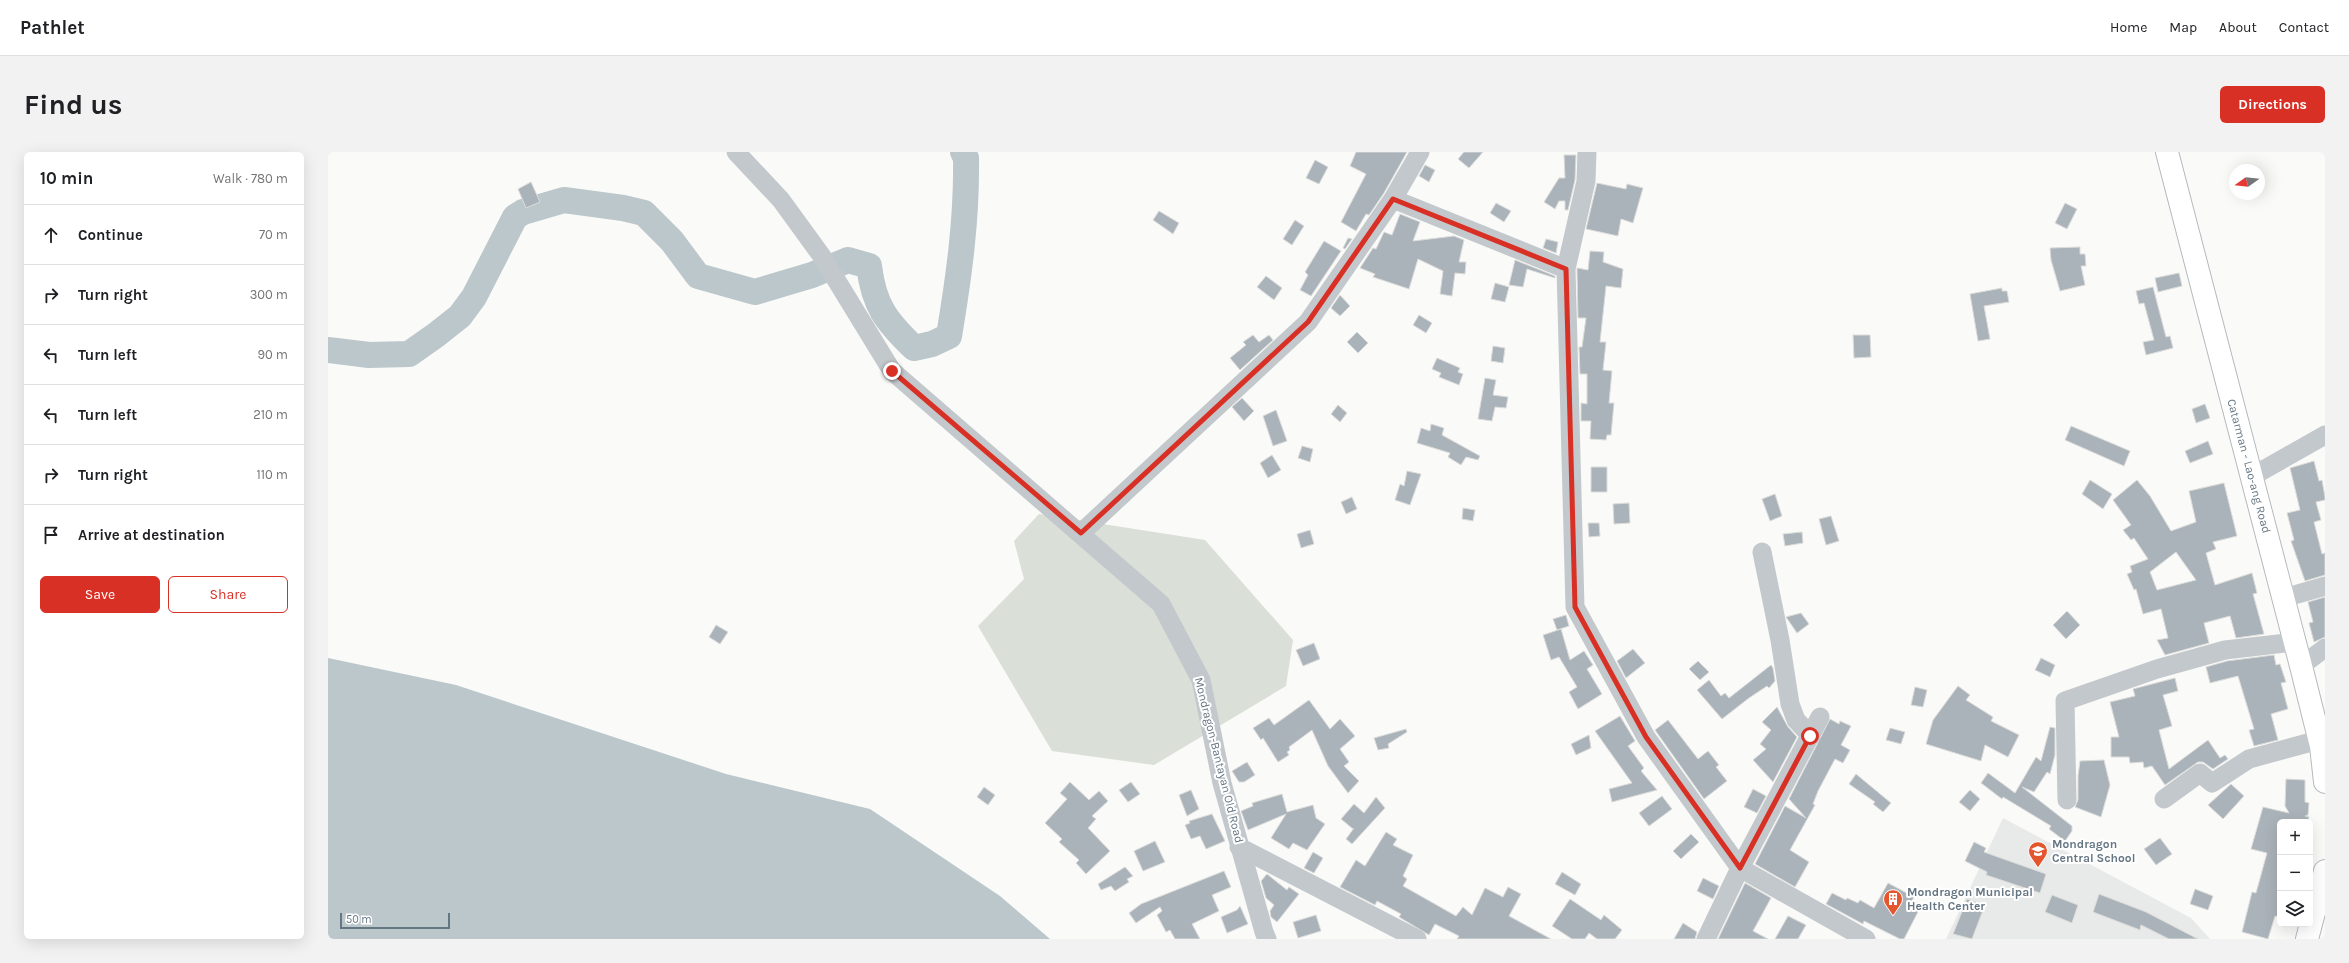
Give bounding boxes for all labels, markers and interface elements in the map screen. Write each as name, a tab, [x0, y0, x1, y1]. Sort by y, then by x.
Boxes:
text: Pathlet	[20, 17, 85, 39]
text: Home	[2110, 19, 2147, 36]
text: Map	[2169, 19, 2197, 36]
text: About	[2219, 19, 2257, 36]
text: Contact	[2279, 19, 2329, 36]
button: Directions	[2220, 86, 2325, 123]
text: Find us	[24, 88, 123, 121]
north arrow	[2229, 164, 2265, 200]
text: 10 min	[40, 168, 93, 188]
text: Walk · 780 m	[213, 171, 288, 186]
icon: ahead	[40, 224, 62, 246]
text: Continue	[78, 226, 143, 244]
text: 70 m	[259, 227, 288, 242]
icon: right	[40, 284, 62, 306]
text: Turn right	[78, 286, 148, 304]
text: 300 m	[250, 287, 288, 302]
icon: left	[40, 344, 62, 366]
text: Turn left	[78, 346, 137, 364]
text: 90 m	[257, 347, 288, 362]
route end	[883, 362, 901, 380]
street label: Catarman - Lao-ang Road	[2224, 397, 2274, 535]
icon: left	[40, 404, 62, 426]
text: Turn left	[78, 406, 137, 424]
text: 210 m	[253, 407, 288, 422]
icon: right	[40, 464, 62, 486]
text: Turn right	[78, 466, 148, 484]
text: 110 m	[256, 467, 288, 482]
icon: arrive	[40, 524, 62, 546]
text: Arrive at destination	[78, 526, 225, 544]
button: Save	[40, 576, 160, 613]
button: Share	[168, 576, 288, 613]
street label: Mondragon-Bantayan Old Road	[1192, 676, 1246, 844]
route start	[1801, 727, 1819, 745]
map controls	[2277, 819, 2313, 927]
button: +	[2277, 819, 2313, 855]
place label: Mondragon Central School	[2052, 837, 2135, 865]
school or university icon: Mondragon Central School	[2027, 840, 2049, 868]
button: −	[2277, 855, 2313, 891]
place label: Mondragon Municipal Health Center	[1907, 885, 2033, 913]
building icon: Mondragon Municipal Health Center	[1882, 888, 1904, 916]
button: layers	[2277, 891, 2313, 927]
scale bar	[340, 911, 450, 930]
text: 50 m	[346, 913, 372, 926]

